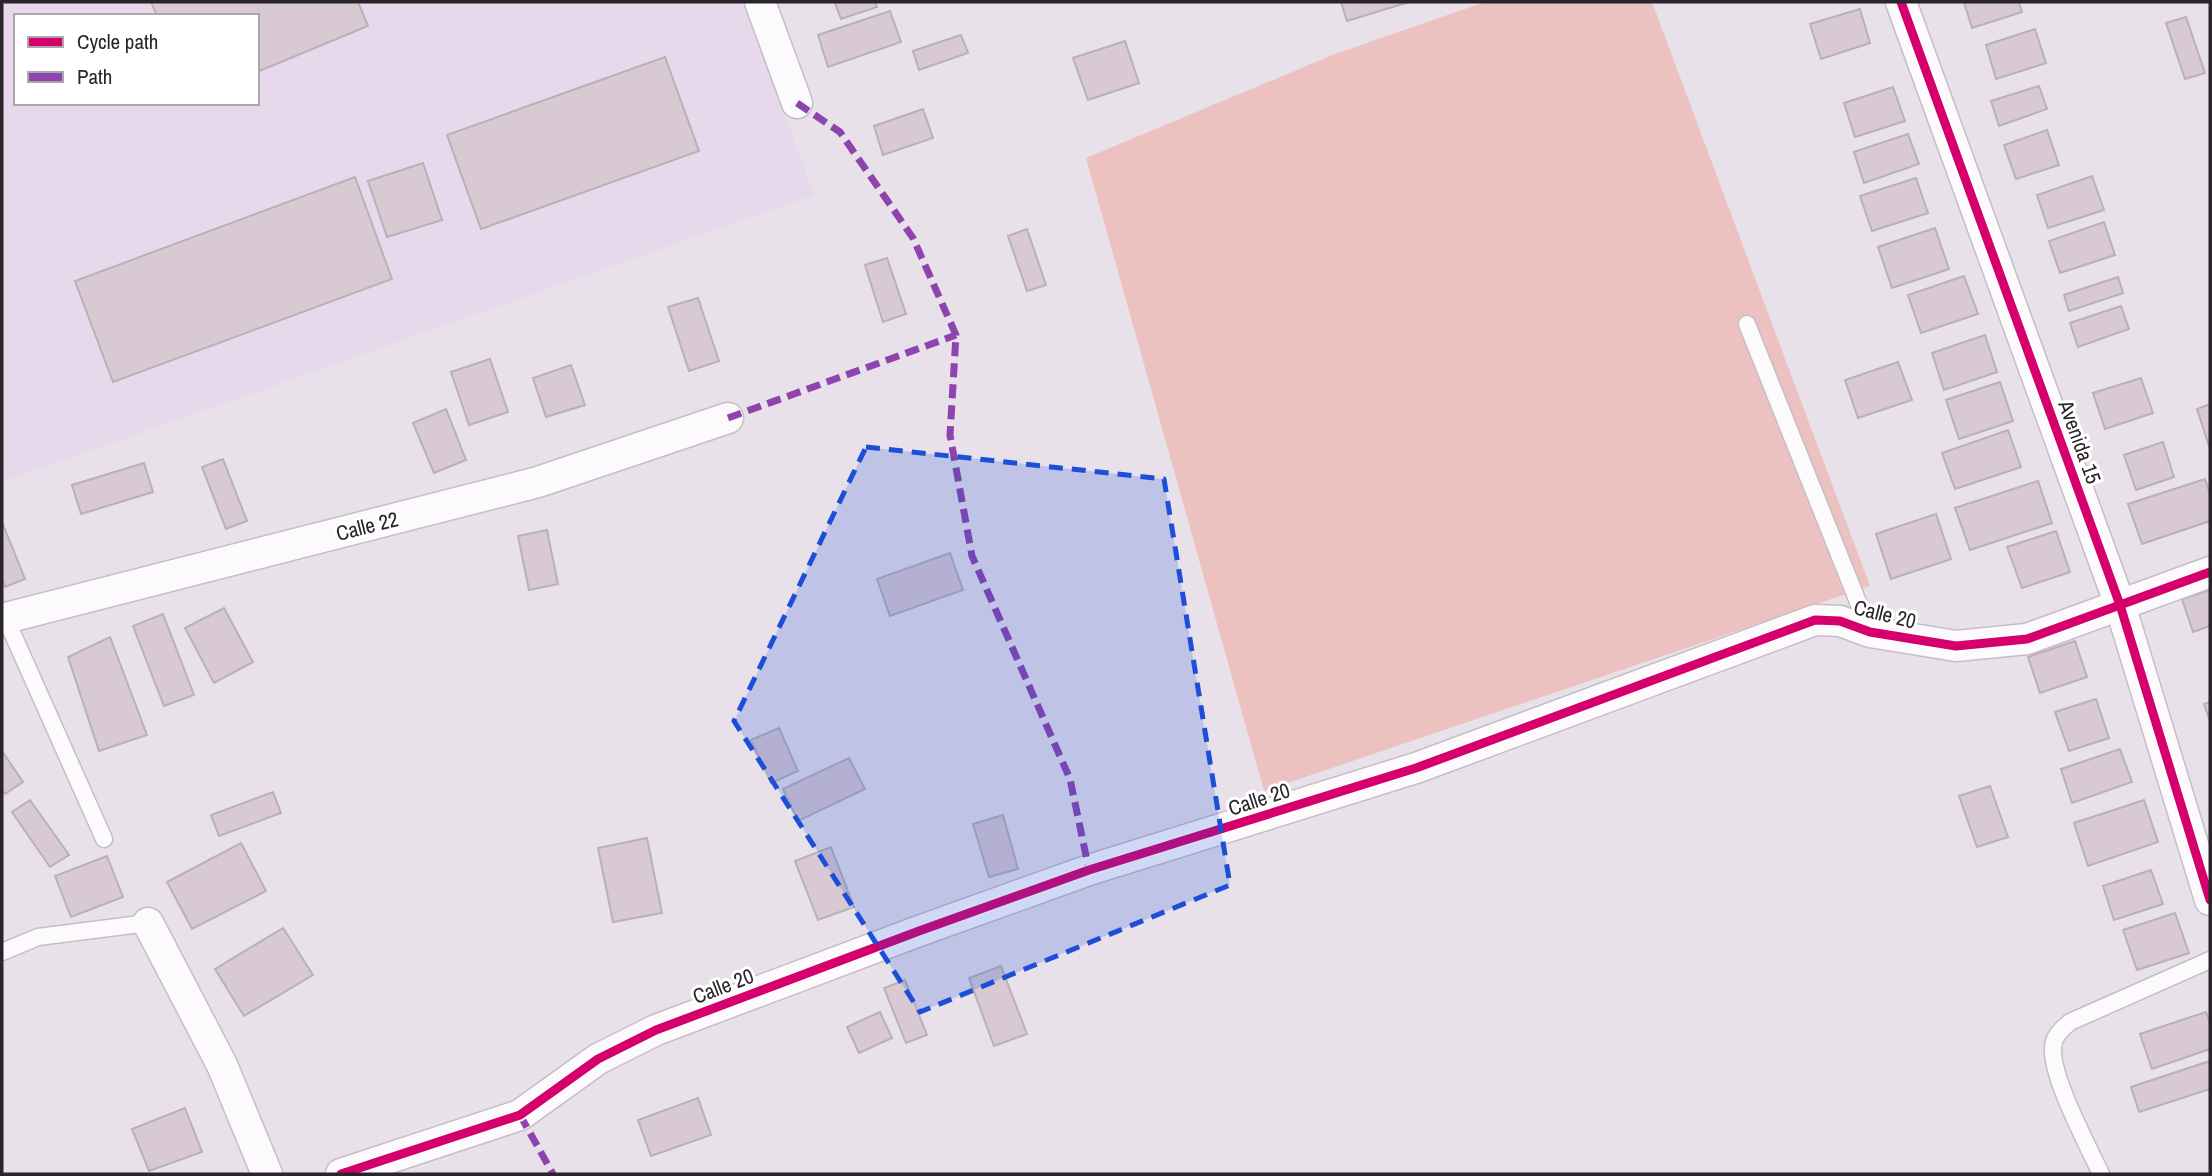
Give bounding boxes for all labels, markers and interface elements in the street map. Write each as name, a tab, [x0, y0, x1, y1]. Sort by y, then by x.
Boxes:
legend	[14, 14, 259, 105]
text: Cycle path	[77, 27, 158, 56]
text: Path	[77, 62, 112, 91]
street label: Avenida 15	[2051, 395, 2108, 488]
street label: Calle 22	[333, 504, 401, 548]
street label: Calle 20	[1851, 592, 1919, 636]
street label: Calle 20	[1224, 775, 1294, 823]
street label: Calle 20	[688, 961, 758, 1011]

